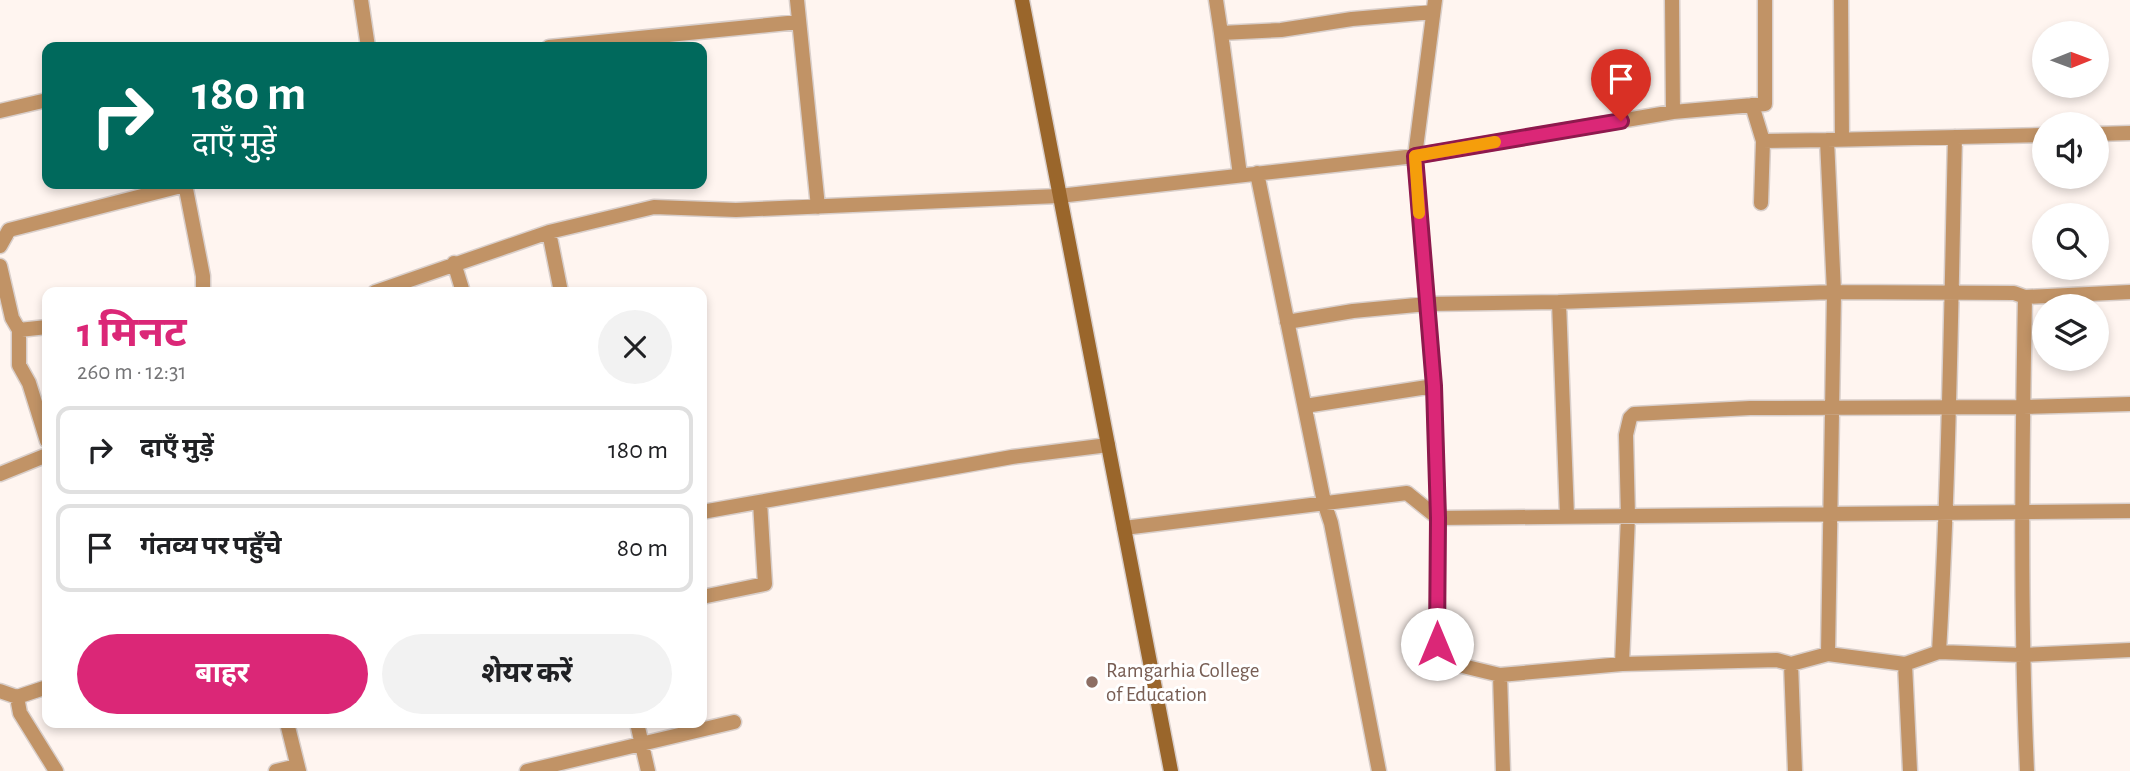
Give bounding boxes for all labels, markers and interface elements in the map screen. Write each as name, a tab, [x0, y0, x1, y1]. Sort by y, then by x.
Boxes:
north arrow	[2032, 21, 2109, 98]
map controls	[2032, 21, 2109, 371]
pin	[1591, 49, 1651, 121]
icon: arrive	[1602, 60, 1640, 98]
icon: right	[77, 70, 168, 161]
text: 180 m	[192, 70, 306, 119]
button: sound	[2032, 112, 2109, 189]
text: दाएँ मुड़ें	[192, 128, 277, 160]
button: search	[2032, 203, 2109, 280]
button: layers	[2032, 294, 2109, 371]
button: close	[598, 310, 672, 384]
text: 1 मिनट	[77, 312, 187, 354]
text: 260 m · 12:31	[77, 361, 187, 384]
icon: right	[81, 431, 119, 469]
text: दाएँ मुड़ें	[140, 435, 214, 461]
text: 180 m	[608, 437, 668, 463]
icon: arrive	[81, 529, 119, 567]
text: गंतव्य पर पहुँचे	[140, 533, 282, 559]
text: 80 m	[617, 535, 668, 561]
position arrow	[1400, 607, 1474, 681]
button: बाहर	[77, 634, 368, 714]
button: शेयर करें	[382, 634, 672, 714]
place label: Ramgarhia College of Education	[1106, 660, 1260, 705]
marker: Ramgarhia College of Education	[1084, 674, 1100, 690]

